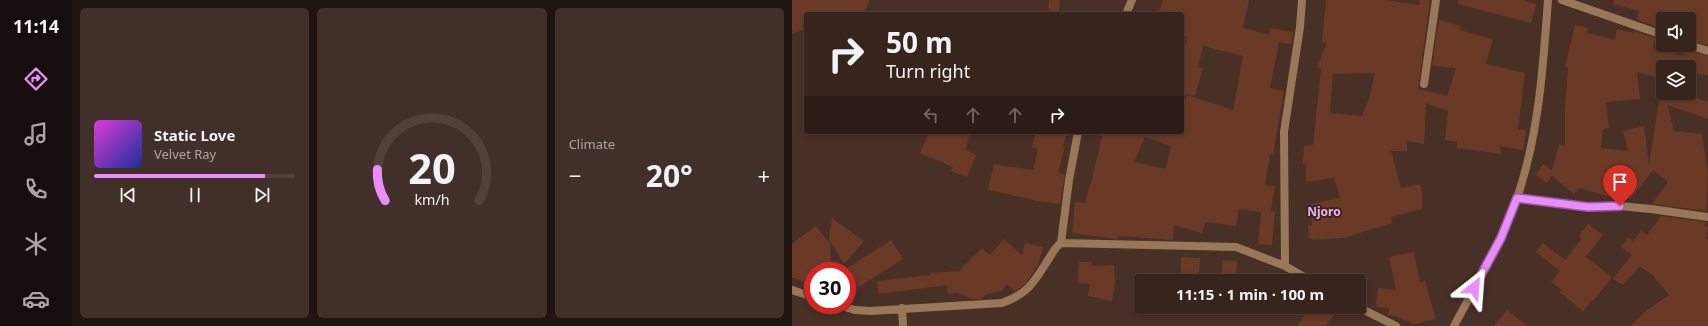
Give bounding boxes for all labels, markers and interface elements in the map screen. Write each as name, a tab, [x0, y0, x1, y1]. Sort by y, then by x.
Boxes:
map controls	[1656, 12, 1696, 100]
button: sound	[1656, 12, 1696, 52]
text: 11:14	[13, 14, 59, 38]
text: 50 m	[886, 23, 953, 61]
icon: right	[820, 28, 872, 80]
text: Turn right	[886, 59, 970, 83]
button: layers	[1656, 60, 1696, 100]
icon: directions	[22, 65, 50, 93]
icon: left	[920, 104, 942, 126]
icon: ahead	[962, 104, 984, 126]
icon: ahead	[1004, 104, 1026, 126]
icon: right	[1046, 104, 1068, 126]
icon: music	[22, 120, 50, 148]
text: Static Love	[154, 125, 235, 145]
text: Climate	[569, 135, 615, 153]
text: 20	[408, 140, 456, 196]
text: Velvet Ray	[154, 145, 216, 163]
text: 20°	[646, 155, 693, 196]
text: −	[569, 160, 581, 190]
text: +	[757, 160, 770, 190]
pin	[1603, 165, 1637, 206]
icon: arrive	[1609, 171, 1631, 193]
icon: phone	[22, 175, 50, 203]
icon: previous	[117, 184, 139, 206]
icon: pause	[184, 184, 206, 206]
icon: next	[251, 184, 273, 206]
text: km/h	[414, 190, 450, 209]
district label: Njoro	[1307, 203, 1341, 220]
icon: climate	[22, 230, 50, 258]
speed limit sign: 30	[804, 262, 856, 314]
position arrow	[1453, 267, 1495, 309]
text: 11:15 · 1 min · 100 m	[1176, 284, 1324, 304]
icon: car	[22, 285, 50, 313]

